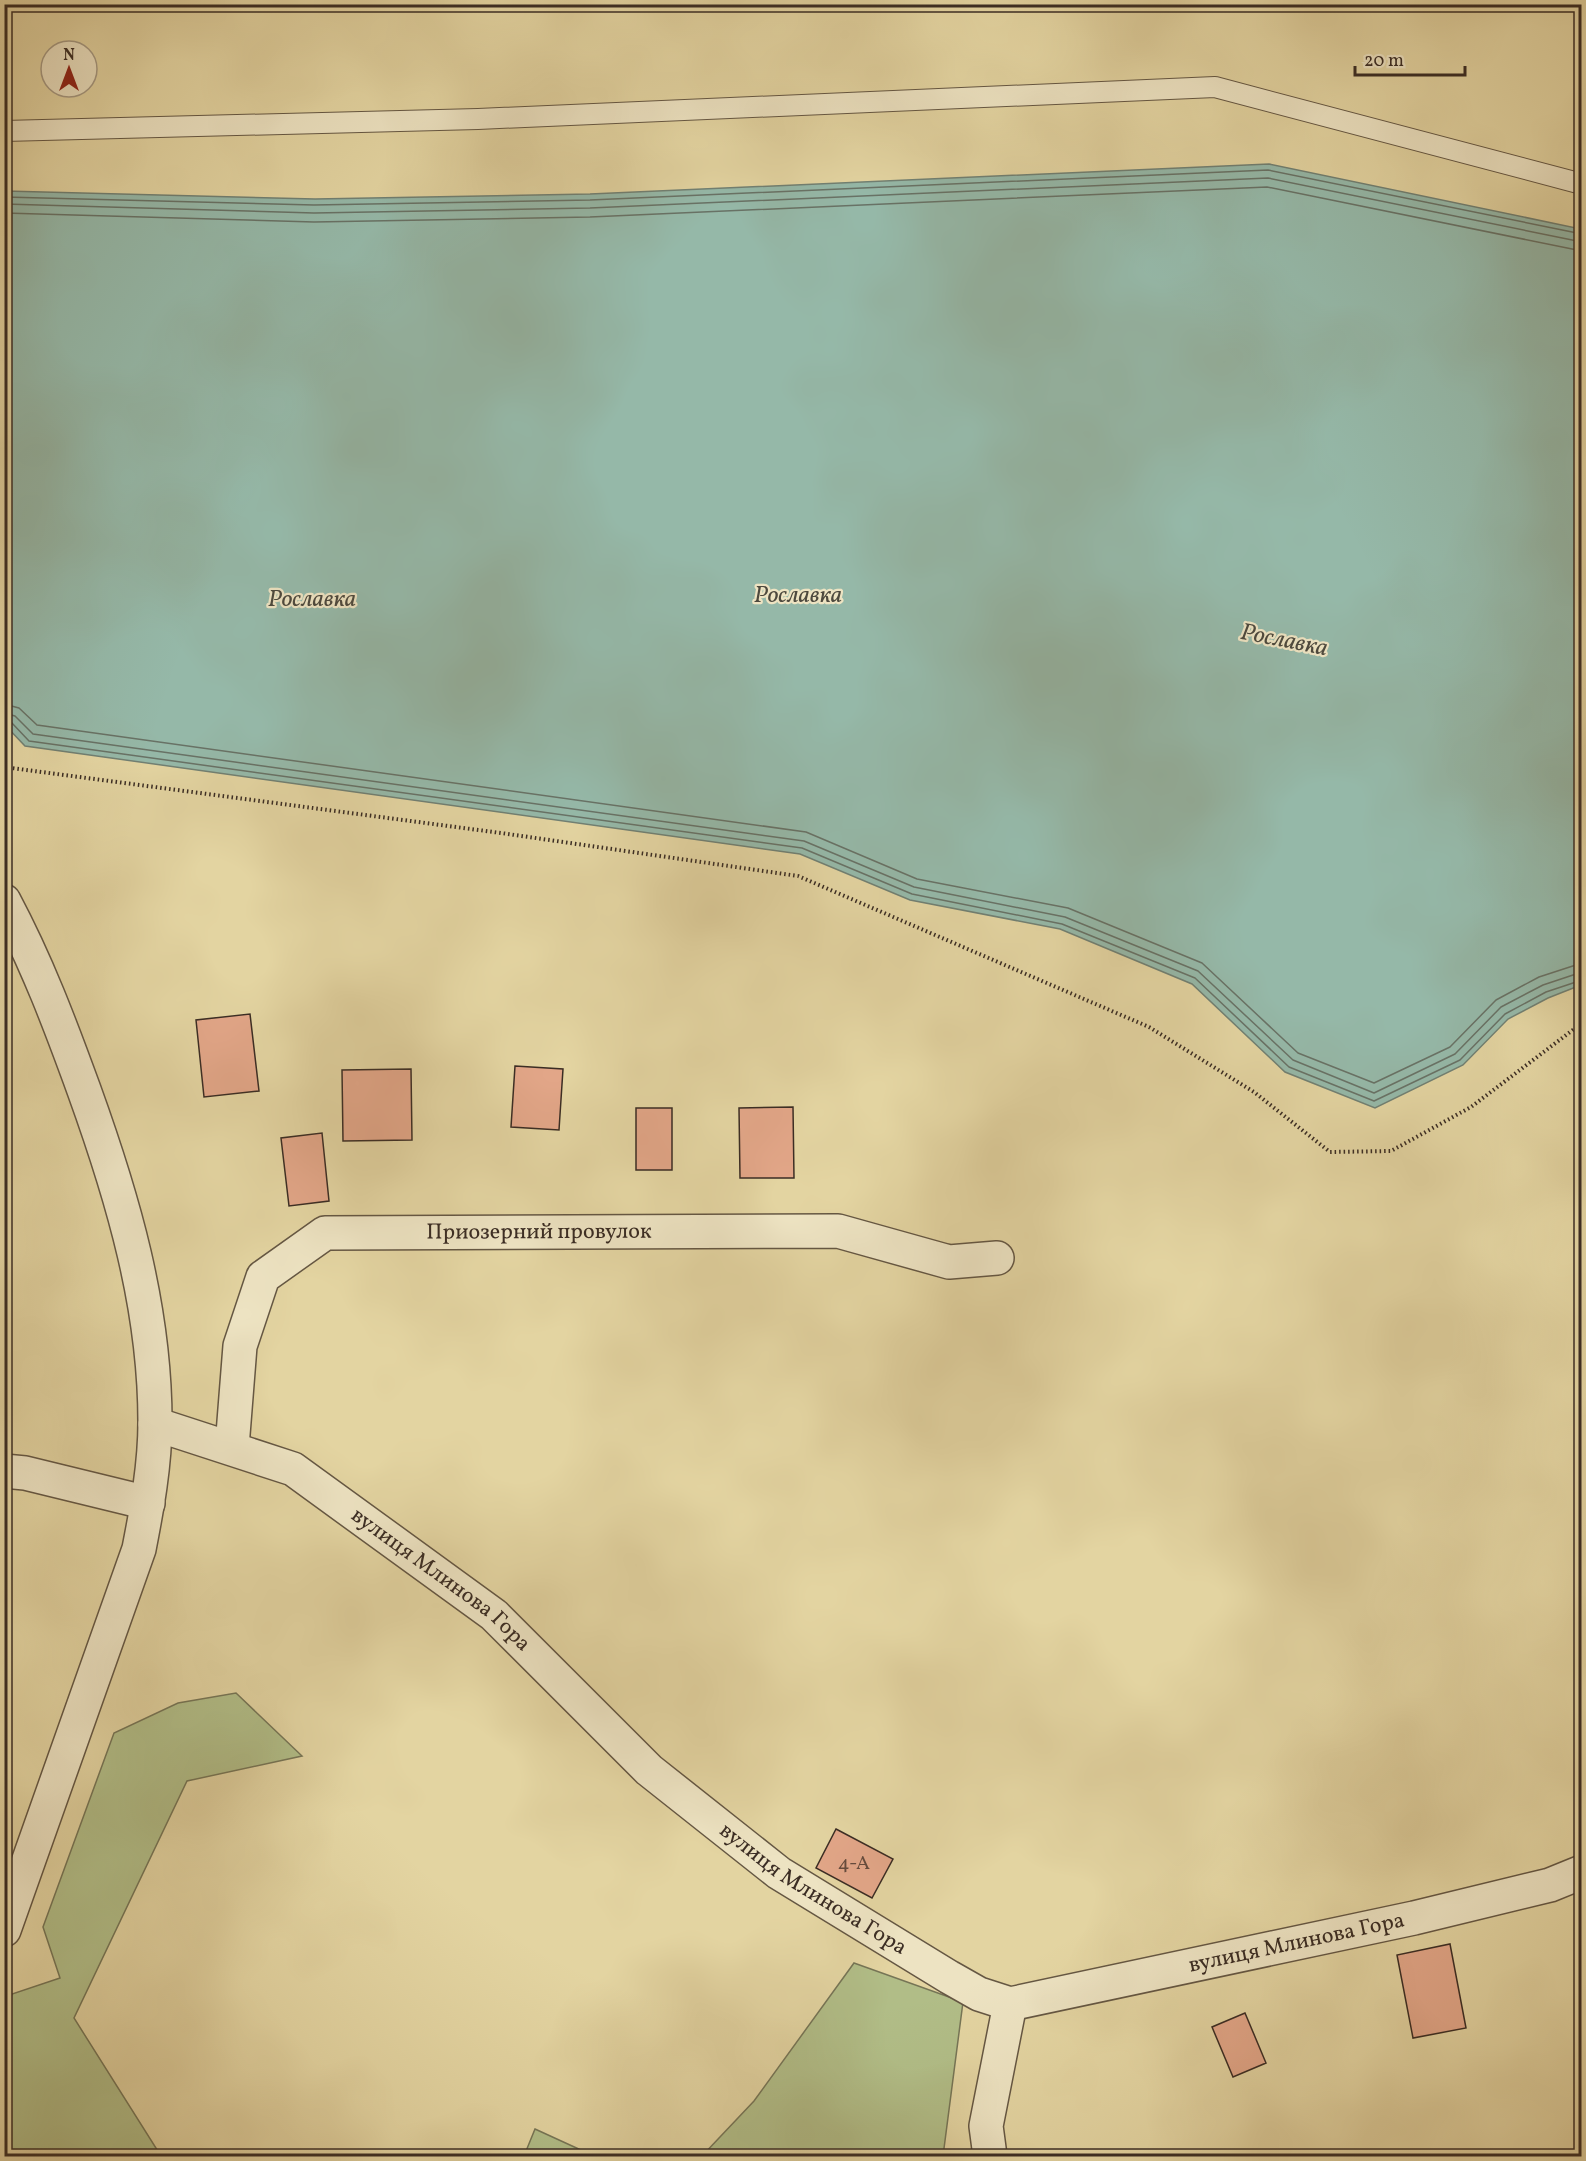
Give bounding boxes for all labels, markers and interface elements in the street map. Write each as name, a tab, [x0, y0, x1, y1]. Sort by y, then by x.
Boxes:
north arrow	[39, 39, 99, 99]
scale bar	[1355, 39, 1464, 77]
text: N	[63, 45, 75, 67]
text: 20 m	[1364, 49, 1404, 74]
water label: Рославка	[754, 579, 842, 613]
water label: Рославка	[268, 583, 356, 617]
water label: Рославка	[1237, 616, 1331, 666]
street label: Приозерний провулок	[426, 1216, 652, 1248]
street label: вулиця Млинова Гора	[344, 1500, 538, 1659]
street label: вулиця Млинова Гора	[712, 1816, 913, 1963]
house number: 4-А	[838, 1850, 870, 1878]
street label: вулиця Млинова Гора	[1186, 1905, 1408, 1981]

